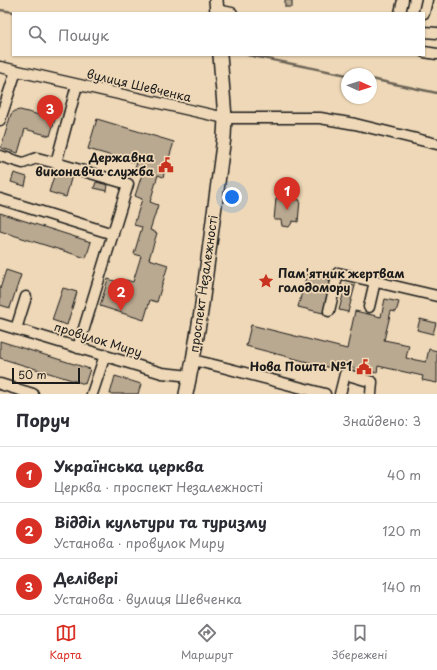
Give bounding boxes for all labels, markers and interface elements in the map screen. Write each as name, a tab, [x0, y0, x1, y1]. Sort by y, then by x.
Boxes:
search box	[12, 12, 425, 56]
icon: search	[26, 23, 48, 45]
text: Пошук	[58, 23, 109, 46]
street label: вулиця Шевченка	[85, 64, 194, 106]
north arrow	[341, 68, 377, 104]
pin: 3	[37, 95, 63, 128]
place label: Державна виконавча служба	[35, 148, 155, 180]
public building icon: Державна виконавча служба	[157, 156, 175, 174]
pin: 1	[274, 177, 300, 210]
your location	[222, 187, 242, 207]
street label: проспект Незалежності	[184, 214, 222, 354]
place label: Пам'ятник жертвам голодомору	[278, 264, 405, 296]
place icon: Пам'ятник жертвам голодомору	[257, 272, 275, 290]
pin: 2	[108, 278, 134, 311]
street label: провулок Миру	[52, 317, 145, 361]
place label: Нова Пошта №1	[250, 357, 352, 375]
public building icon: Нова Пошта №1	[355, 358, 373, 376]
scale bar	[12, 366, 80, 385]
text: 50 m	[18, 366, 47, 383]
text: Поруч	[16, 407, 70, 433]
text: Знайдено: 3	[343, 411, 421, 430]
text: Українська церква	[54, 454, 204, 477]
text: 1	[26, 465, 32, 484]
text: 40 m	[387, 465, 421, 484]
text: Церква · проспект Незалежності	[54, 477, 263, 496]
text: Відділ культури та туризму	[54, 510, 267, 533]
text: 2	[24, 521, 34, 540]
text: 120 m	[382, 521, 421, 540]
text: Установа · провулок Миру	[54, 533, 224, 552]
text: Делівері	[54, 566, 118, 589]
text: 3	[25, 577, 33, 596]
text: 140 m	[382, 577, 421, 596]
text: Установа · вулиця Шевченка	[54, 589, 242, 608]
tab: Карта	[50, 622, 82, 663]
tab: Маршрут	[181, 622, 233, 663]
tab: Збережені	[332, 622, 387, 663]

